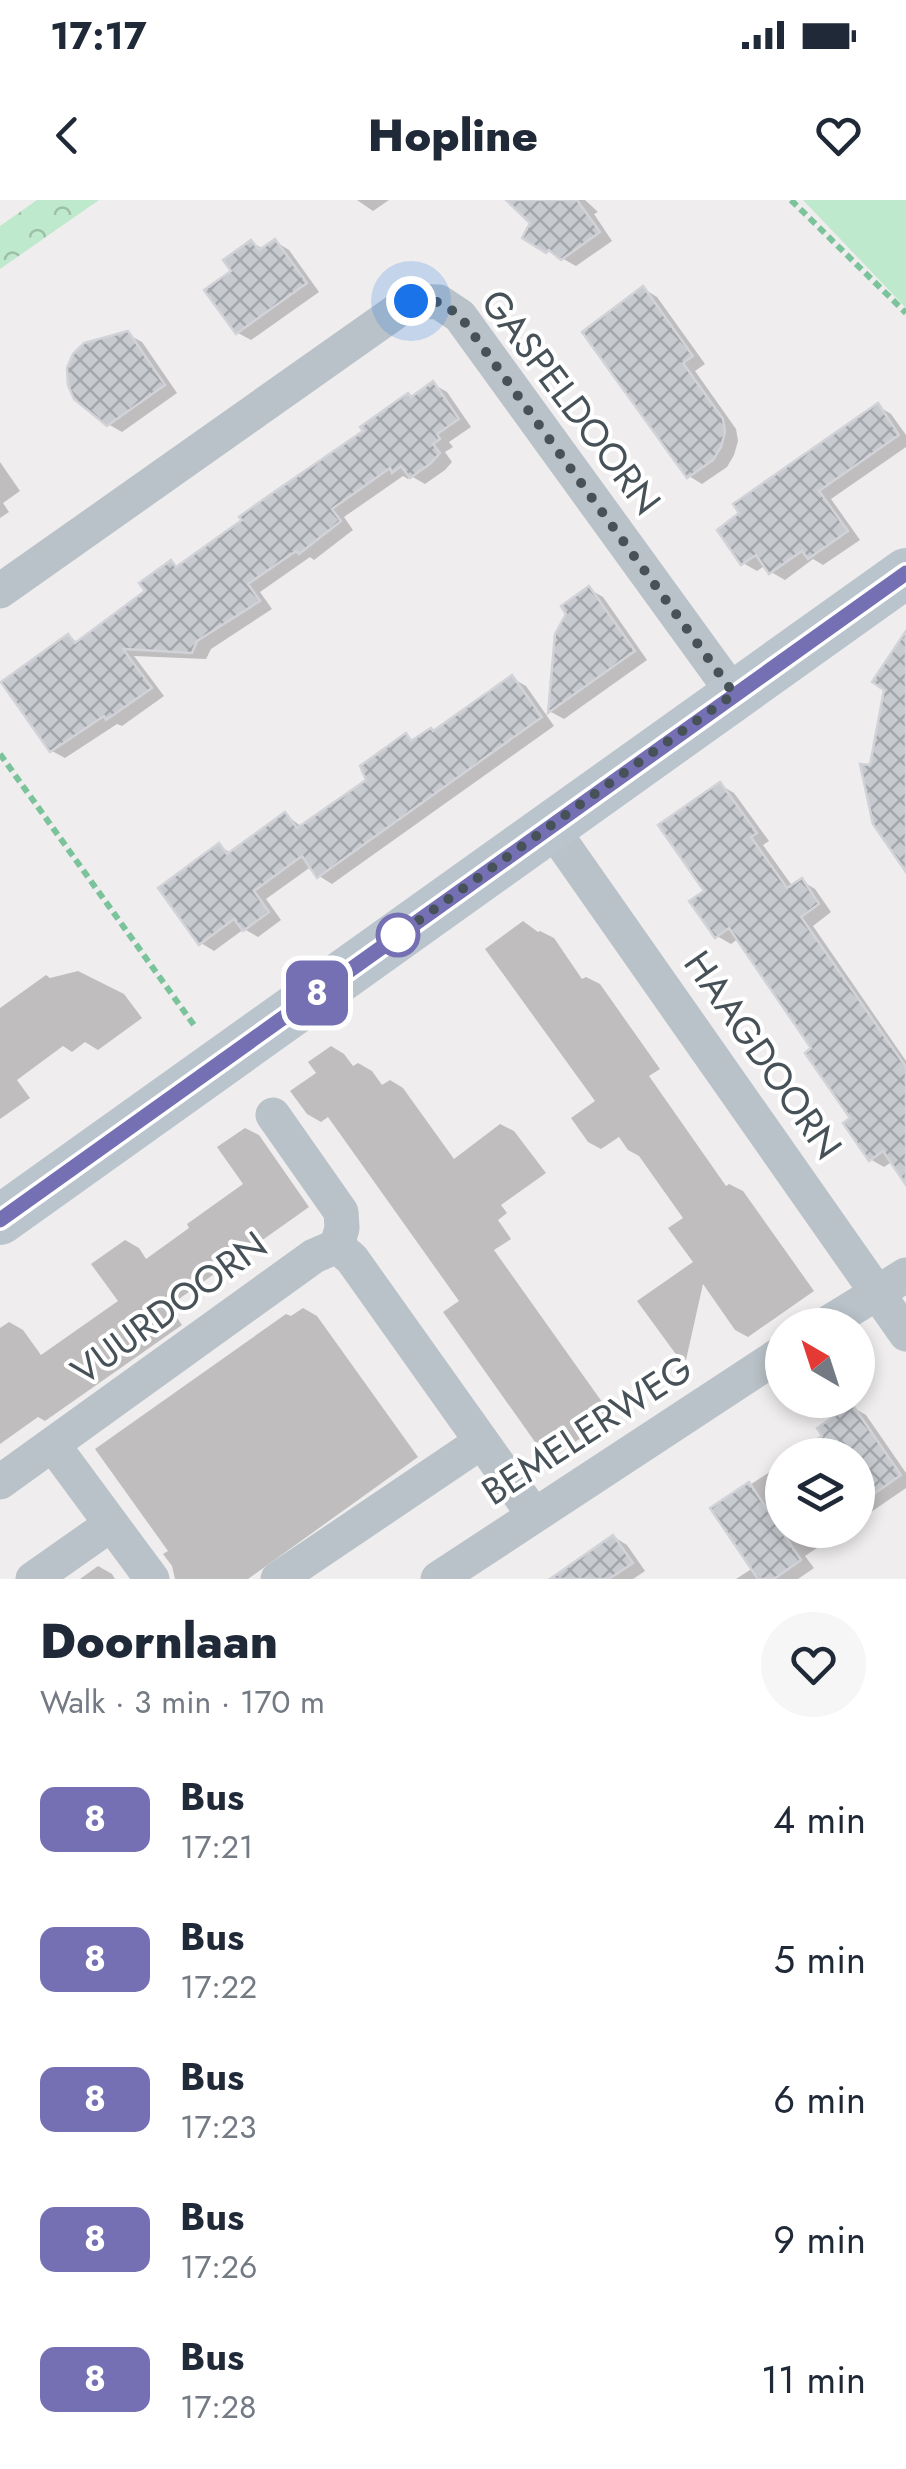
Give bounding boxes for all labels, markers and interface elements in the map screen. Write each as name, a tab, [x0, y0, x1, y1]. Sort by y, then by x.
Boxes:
text: 17:17	[50, 8, 147, 63]
text: Hopline	[368, 103, 538, 168]
icon: back	[40, 108, 95, 163]
icon: heart	[811, 108, 866, 163]
your location	[386, 276, 436, 326]
street label: GASPELDOORN	[468, 277, 675, 526]
unlabelled marker	[377, 914, 419, 956]
street label: HAAGDOORN	[671, 939, 856, 1170]
line badge: 8	[284, 960, 350, 1026]
text: 8	[306, 968, 328, 1018]
street label: VUURDOORN	[59, 1218, 278, 1398]
north arrow	[765, 1308, 875, 1418]
map controls	[765, 1308, 875, 1548]
street label: BEMELERWEG	[471, 1341, 703, 1518]
button: layers	[765, 1438, 875, 1548]
text: Doornlaan	[40, 1607, 278, 1676]
button: heart	[761, 1612, 866, 1717]
text: Walk · 3 min · 170 m	[40, 1679, 325, 1725]
text: Bus	[180, 1769, 244, 1824]
text: 4 min	[773, 1792, 866, 1847]
text: 8	[84, 1794, 106, 1844]
text: 17:21	[180, 1824, 253, 1870]
text: Bus	[180, 1909, 244, 1964]
text: 5 min	[774, 1932, 866, 1987]
text: 8	[84, 1934, 106, 1984]
text: 17:22	[180, 1964, 257, 2010]
text: Bus	[180, 2049, 244, 2104]
text: 6 min	[773, 2072, 866, 2127]
text: 8	[84, 2074, 106, 2124]
text: 17:23	[180, 2104, 256, 2150]
text: Bus	[180, 2189, 244, 2244]
text: 9 min	[773, 2212, 866, 2267]
text: 8	[84, 2214, 106, 2264]
text: 17:26	[180, 2244, 257, 2290]
text: Bus	[180, 2329, 244, 2384]
text: 11 min	[761, 2352, 866, 2407]
text: 8	[84, 2354, 106, 2404]
text: 17:28	[180, 2384, 256, 2430]

